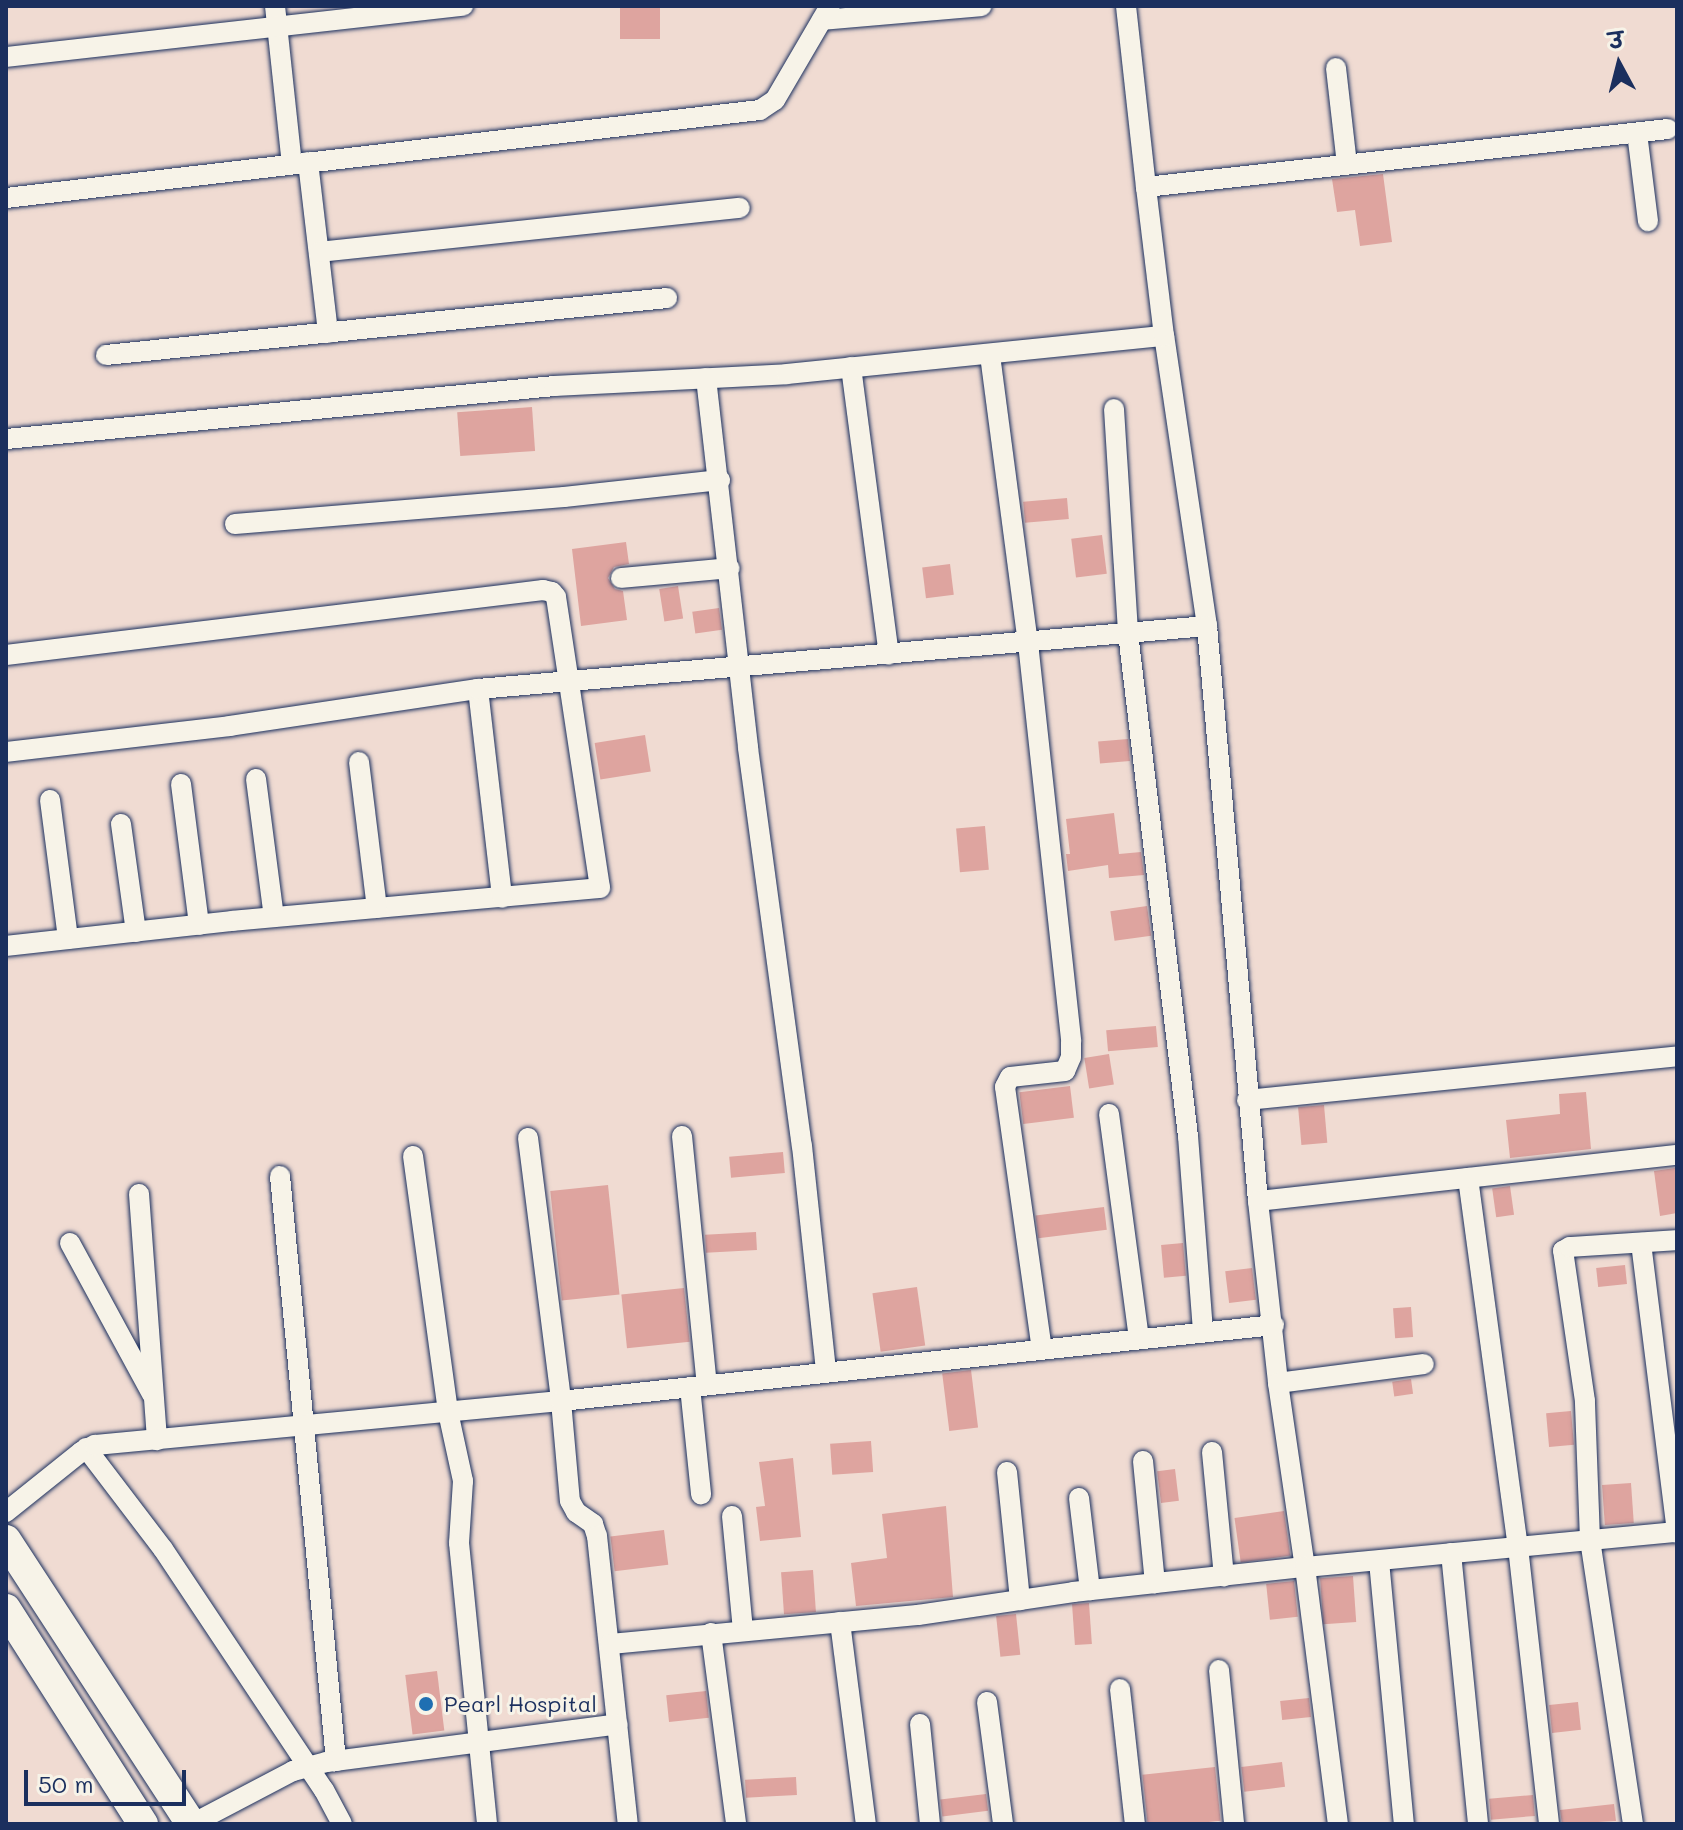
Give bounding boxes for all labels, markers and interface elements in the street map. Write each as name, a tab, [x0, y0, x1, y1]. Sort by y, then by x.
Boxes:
north arrow	[1579, 24, 1659, 104]
text: उ	[1607, 24, 1625, 55]
place label: Pearl Hospital	[444, 1691, 597, 1717]
marker: Pearl Hospital	[415, 1693, 437, 1715]
scale bar	[28, 1754, 190, 1804]
text: 50 m	[38, 1768, 94, 1799]

